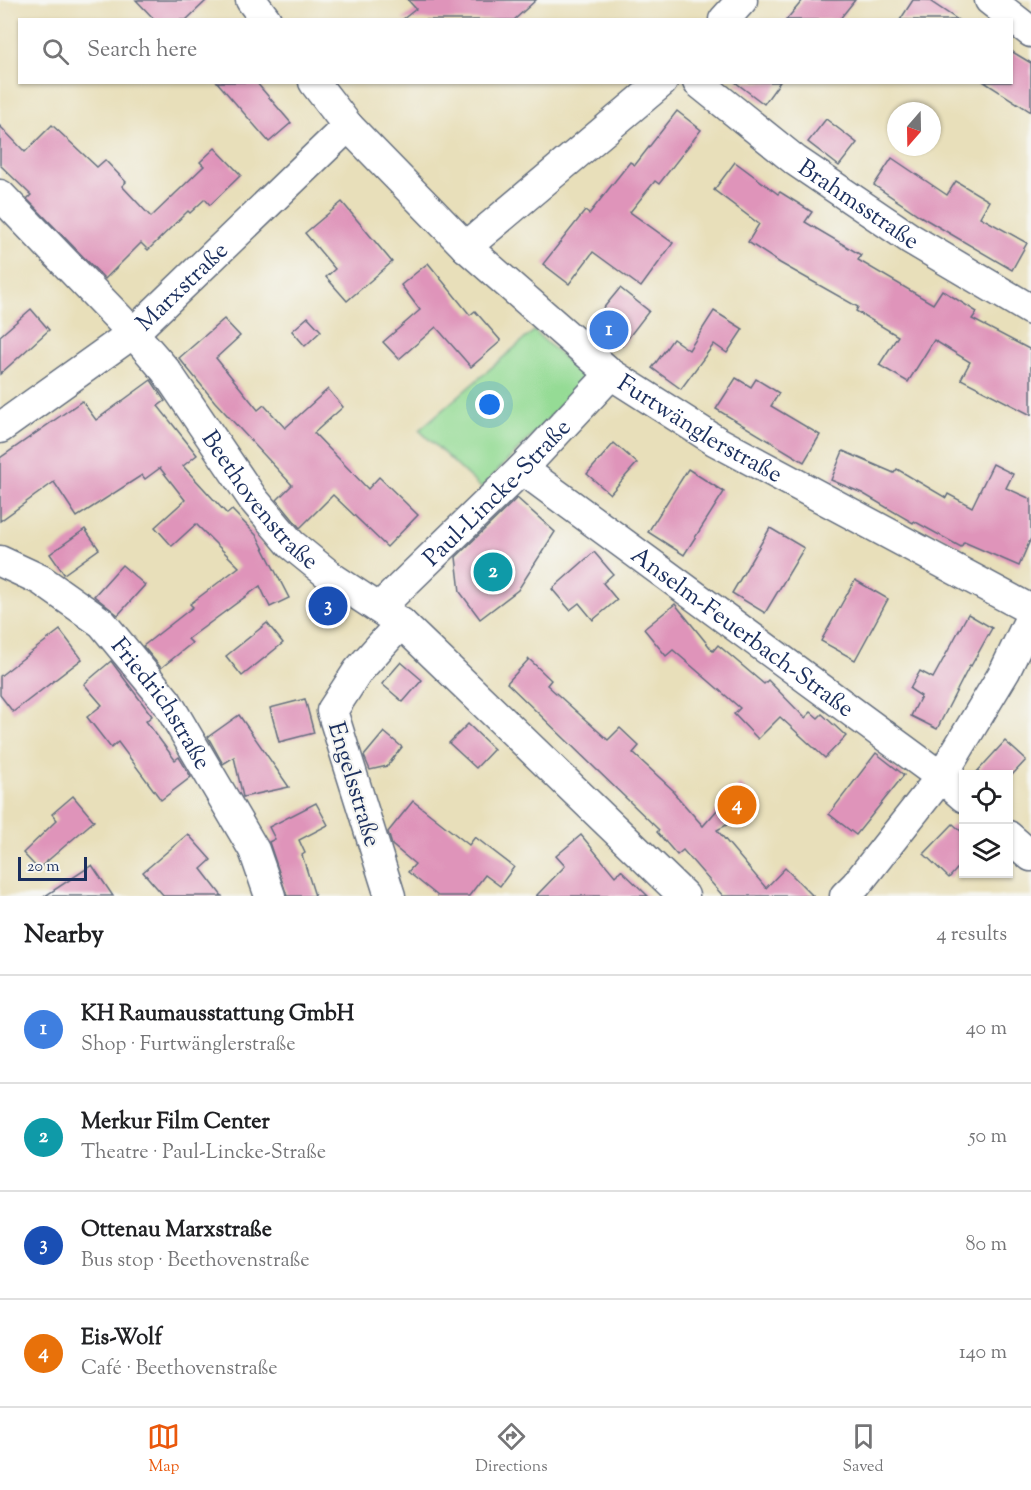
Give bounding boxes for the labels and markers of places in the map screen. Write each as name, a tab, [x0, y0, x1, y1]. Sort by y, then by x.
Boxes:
pin: 1	[590, 308, 628, 352]
pin: 2	[474, 550, 512, 594]
pin: 3	[308, 584, 348, 628]
pin: 4	[718, 782, 756, 828]

